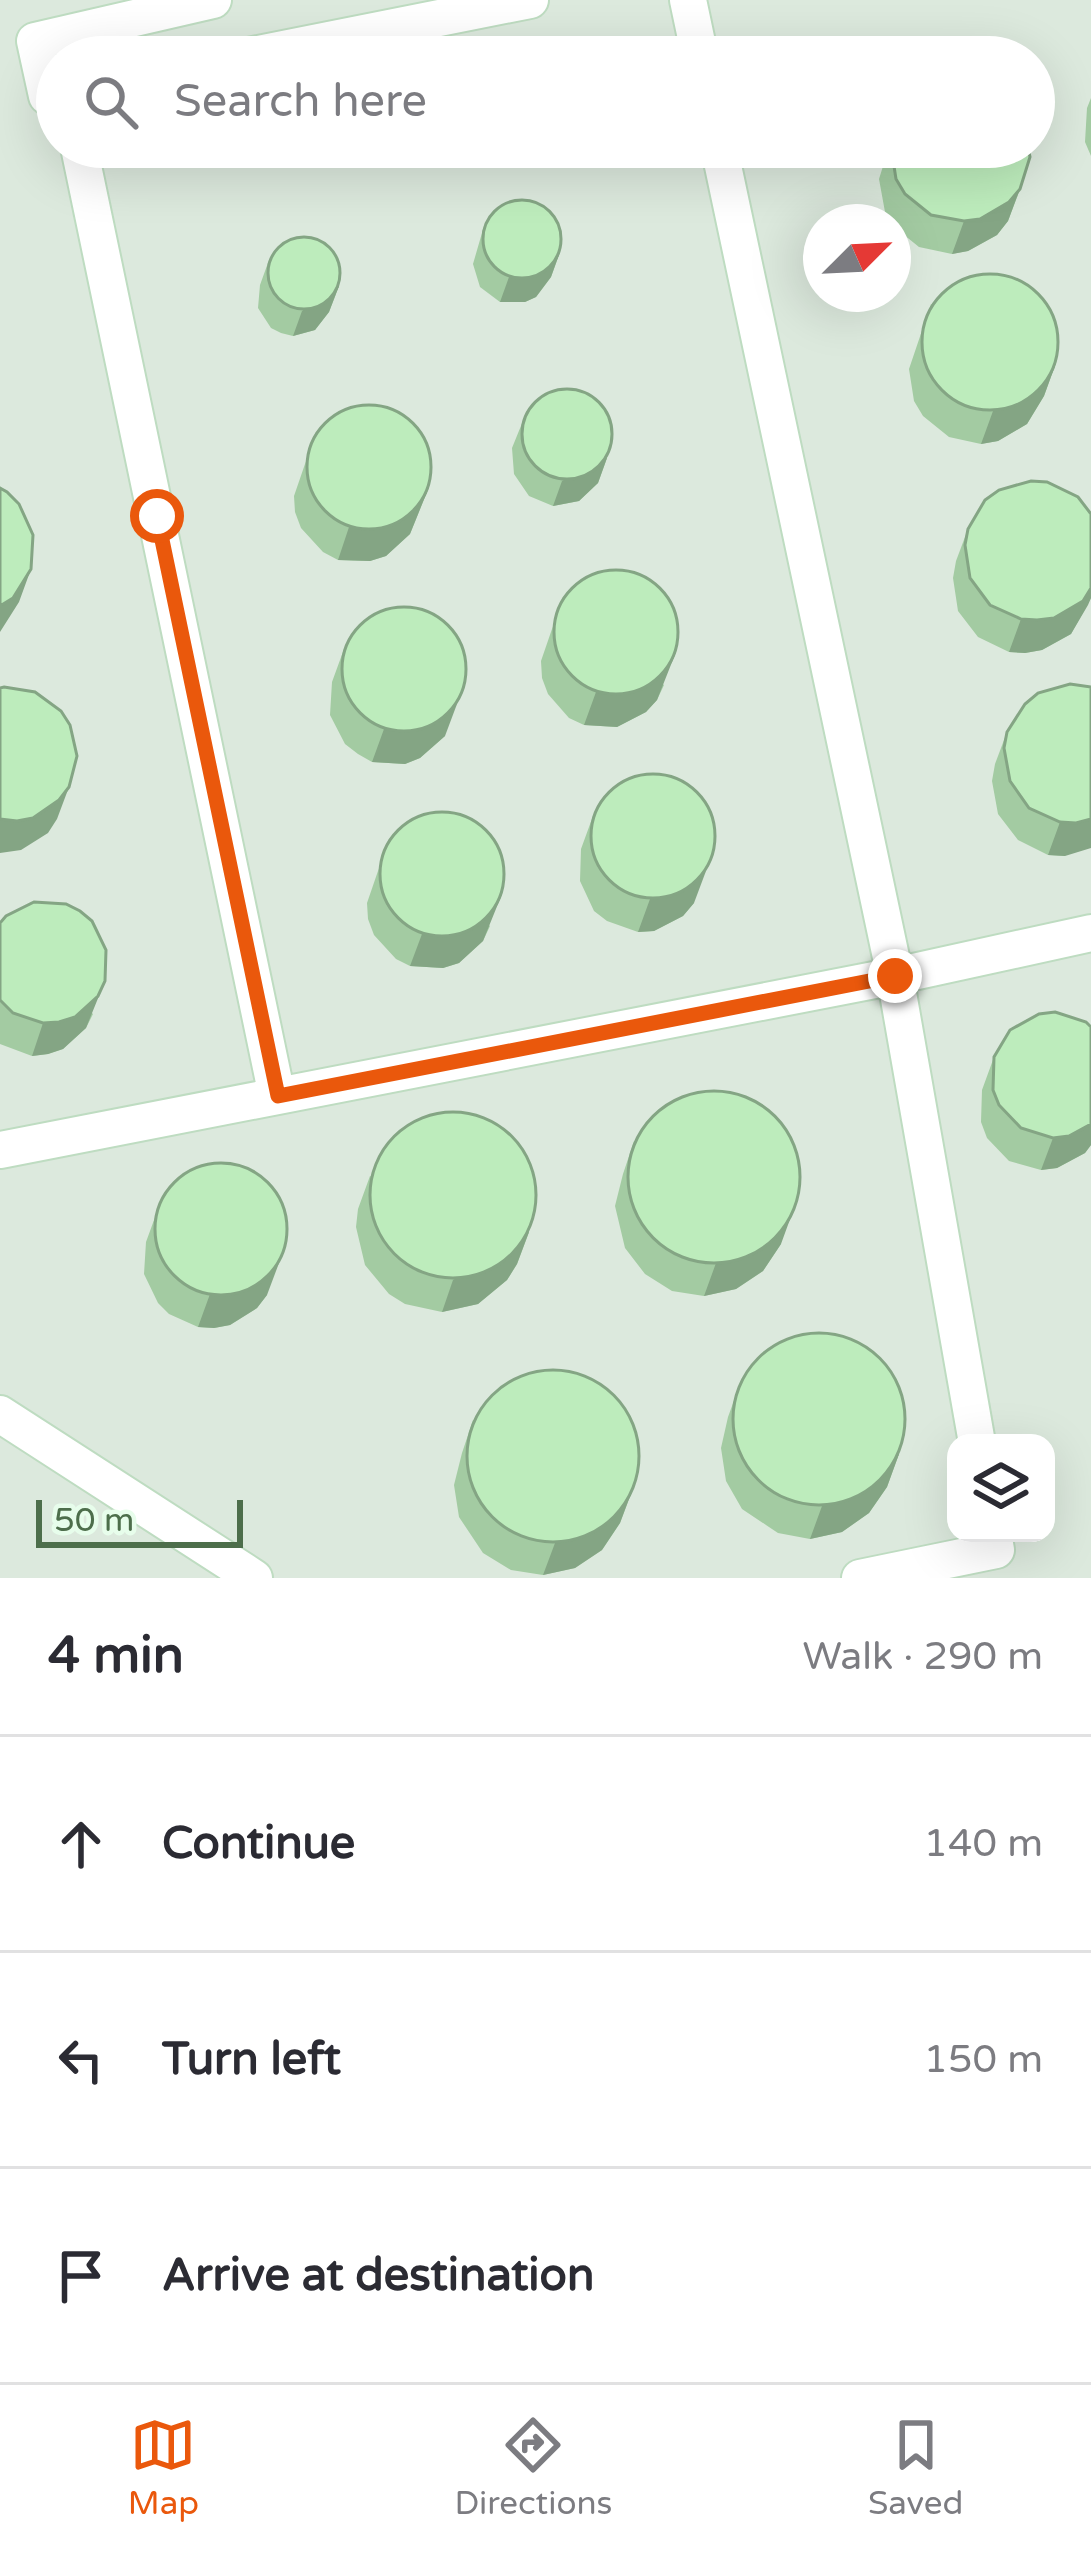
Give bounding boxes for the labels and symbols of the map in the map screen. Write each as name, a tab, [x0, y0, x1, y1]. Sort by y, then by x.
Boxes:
north arrow	[803, 204, 911, 312]
route start	[130, 489, 184, 543]
route end	[868, 949, 922, 1003]
scale bar	[36, 1494, 243, 1547]

